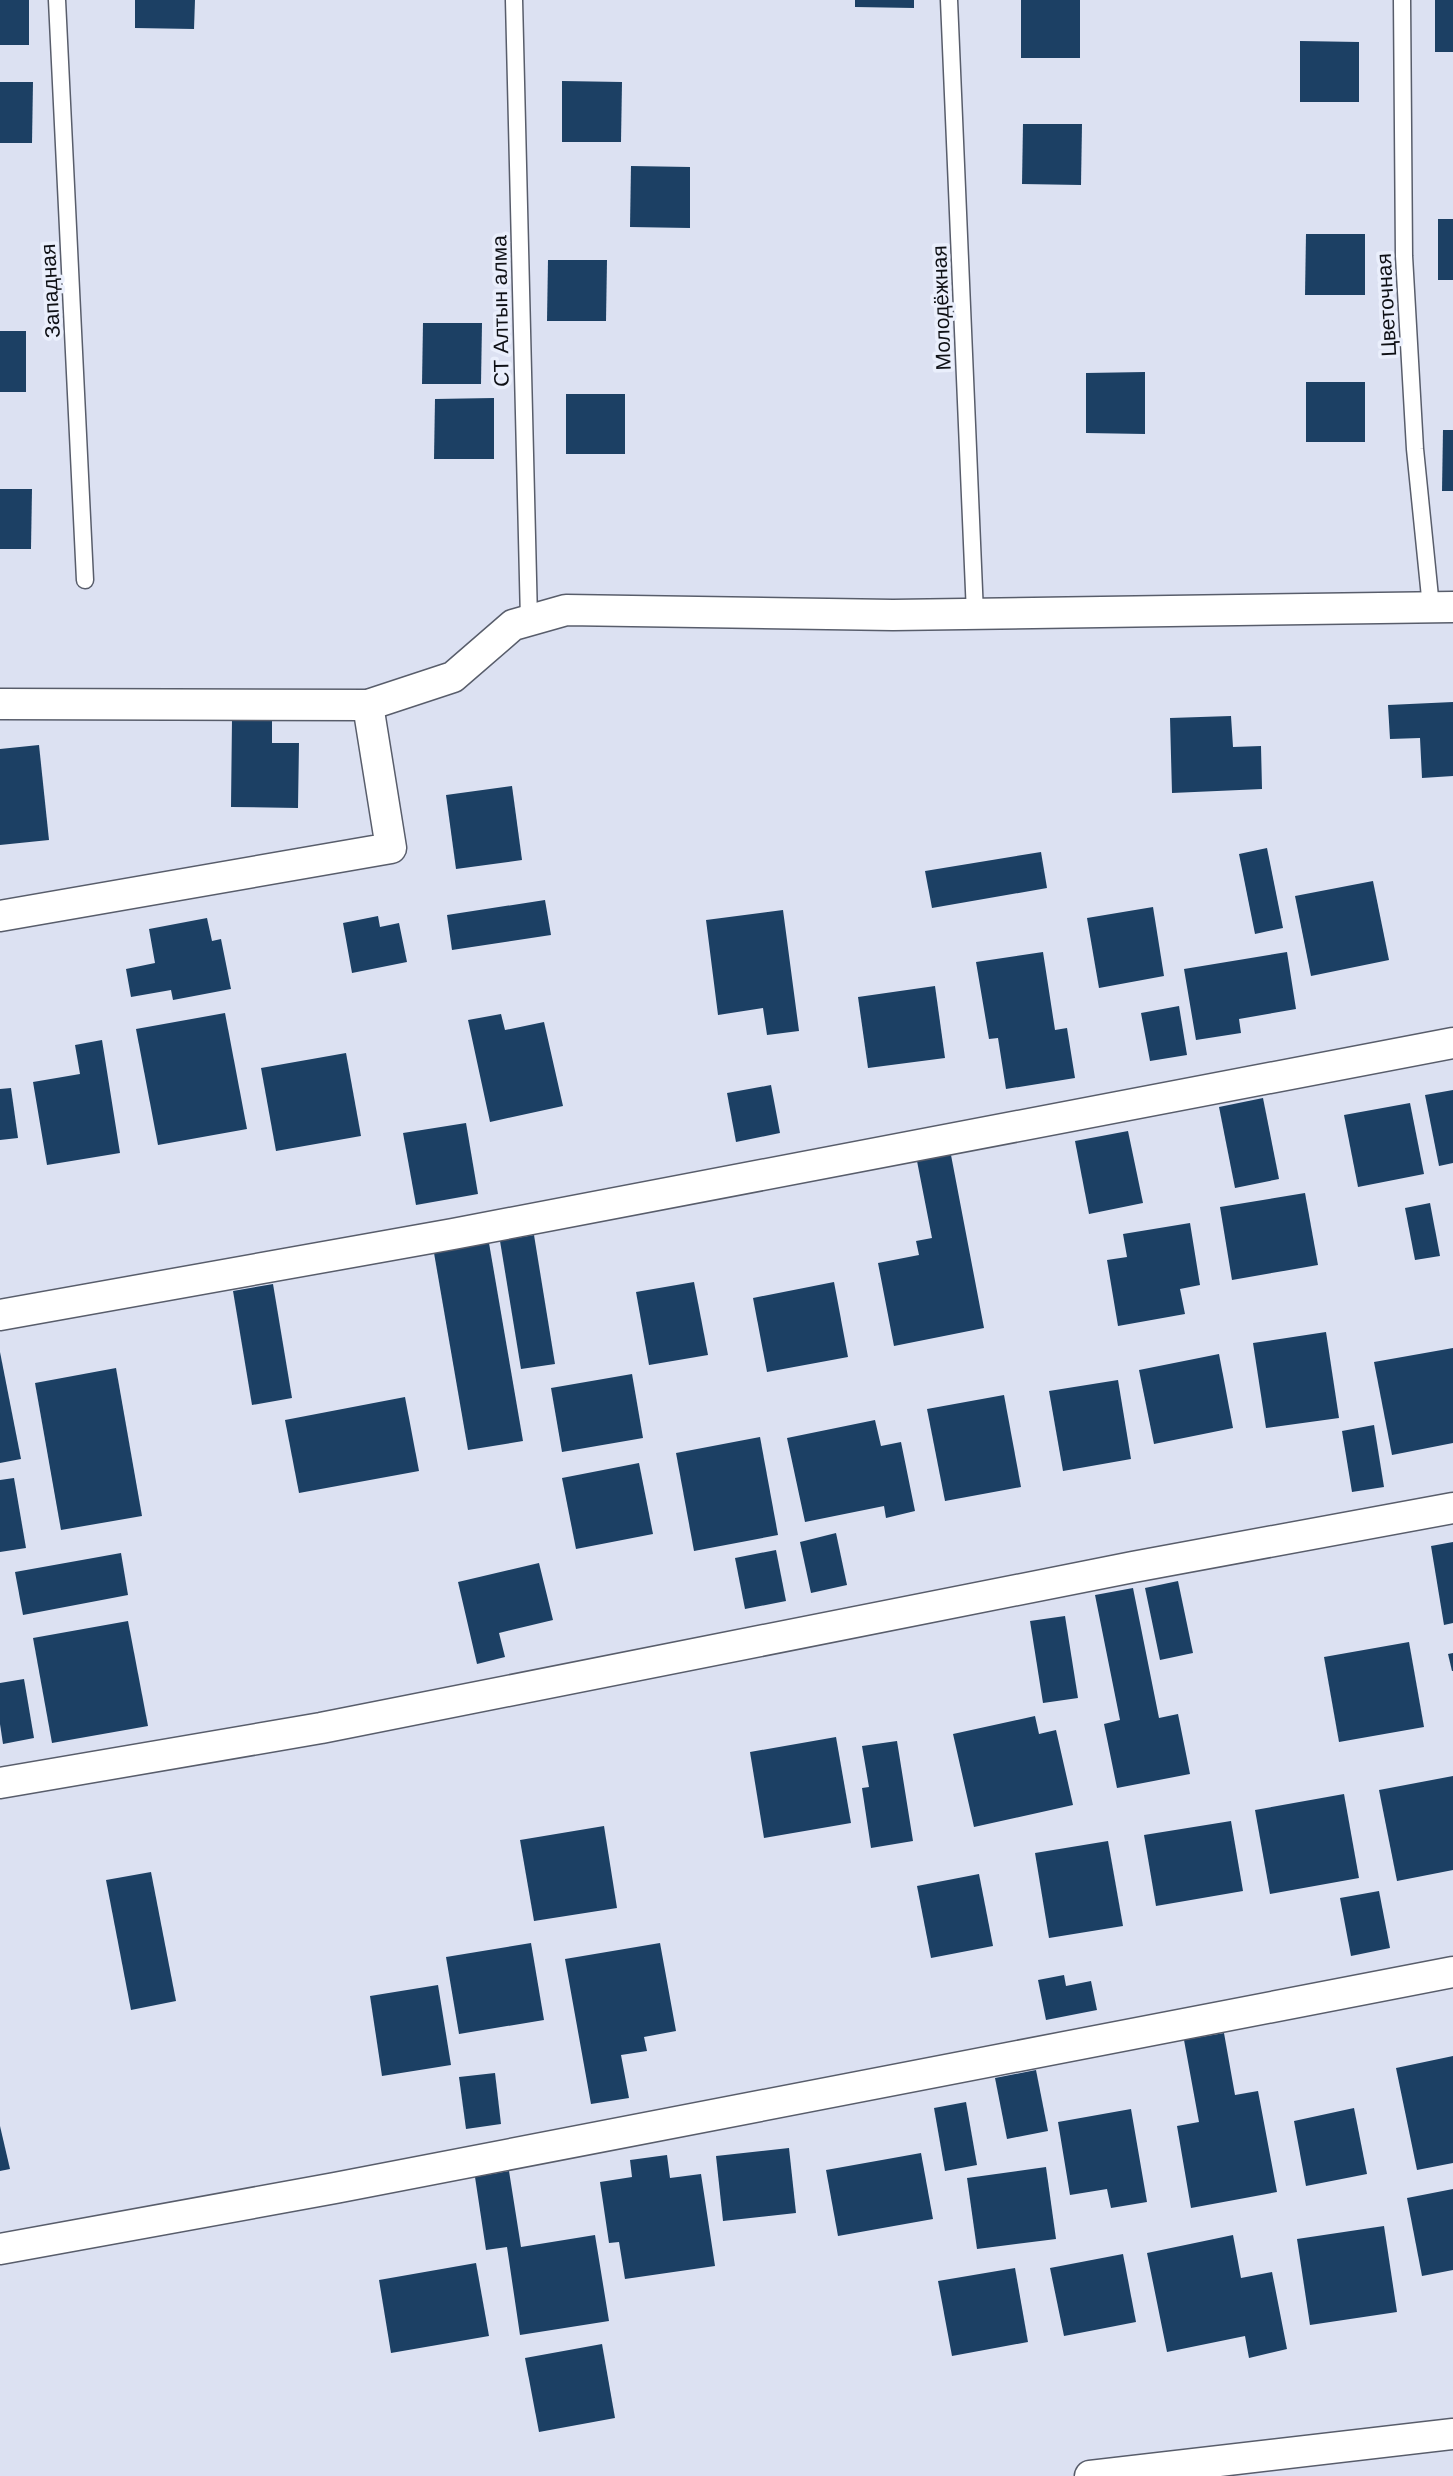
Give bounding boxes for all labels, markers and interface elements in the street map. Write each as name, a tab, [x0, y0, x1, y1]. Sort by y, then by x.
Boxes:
street label: СТ Алтын алма	[487, 235, 513, 387]
street label: Западная	[36, 243, 64, 339]
street label: Молодёжная	[927, 245, 955, 371]
street label: Цветочная	[1372, 253, 1400, 357]

